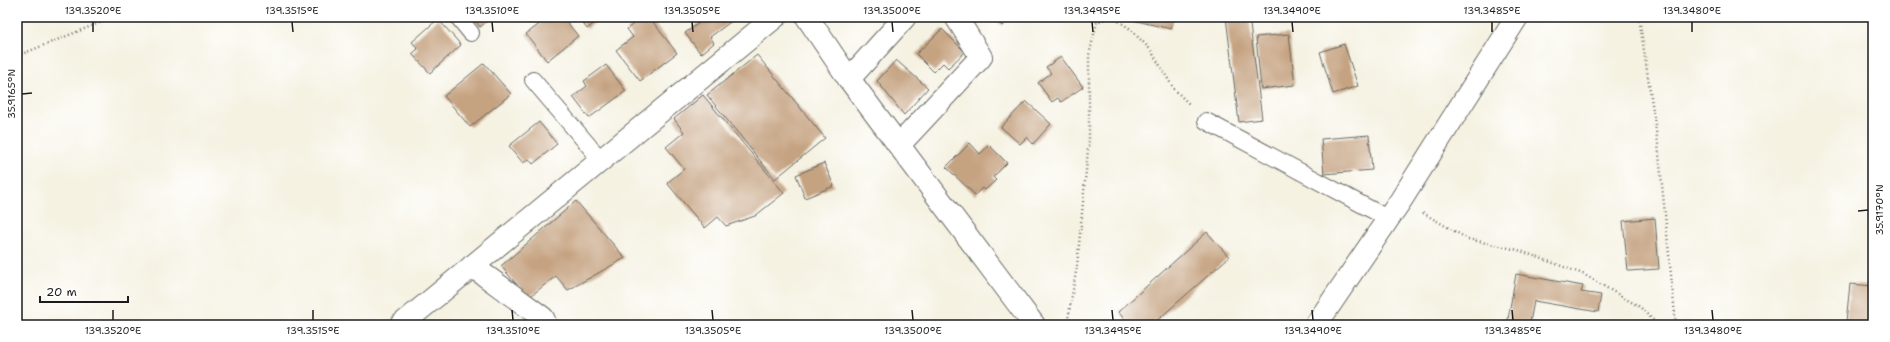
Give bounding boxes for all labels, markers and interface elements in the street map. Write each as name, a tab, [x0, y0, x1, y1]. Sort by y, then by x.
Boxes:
text: 139.3520°E	[65, 4, 121, 17]
text: 139.3515°E	[265, 4, 319, 17]
text: 139.3510°E	[465, 4, 519, 17]
text: 139.3505°E	[664, 4, 720, 17]
text: 139.3500°E	[863, 4, 921, 17]
text: 139.3495°E	[1064, 4, 1120, 17]
text: 139.3490°E	[1263, 4, 1321, 17]
text: 139.3485°E	[1464, 4, 1520, 17]
text: 139.3480°E	[1663, 4, 1721, 17]
text: 35.9165°N	[5, 69, 18, 119]
text: 35.9170°N	[1873, 184, 1886, 236]
scale bar	[40, 278, 128, 304]
text: 20 m	[46, 284, 77, 300]
text: 139.3520°E	[85, 324, 141, 337]
text: 139.3515°E	[286, 324, 340, 337]
text: 139.3510°E	[486, 324, 540, 337]
text: 139.3505°E	[685, 324, 741, 337]
text: 139.3500°E	[884, 324, 942, 337]
text: 139.3495°E	[1085, 324, 1141, 337]
text: 139.3490°E	[1284, 324, 1342, 337]
text: 139.3485°E	[1485, 324, 1541, 337]
text: 139.3480°E	[1684, 324, 1742, 337]

